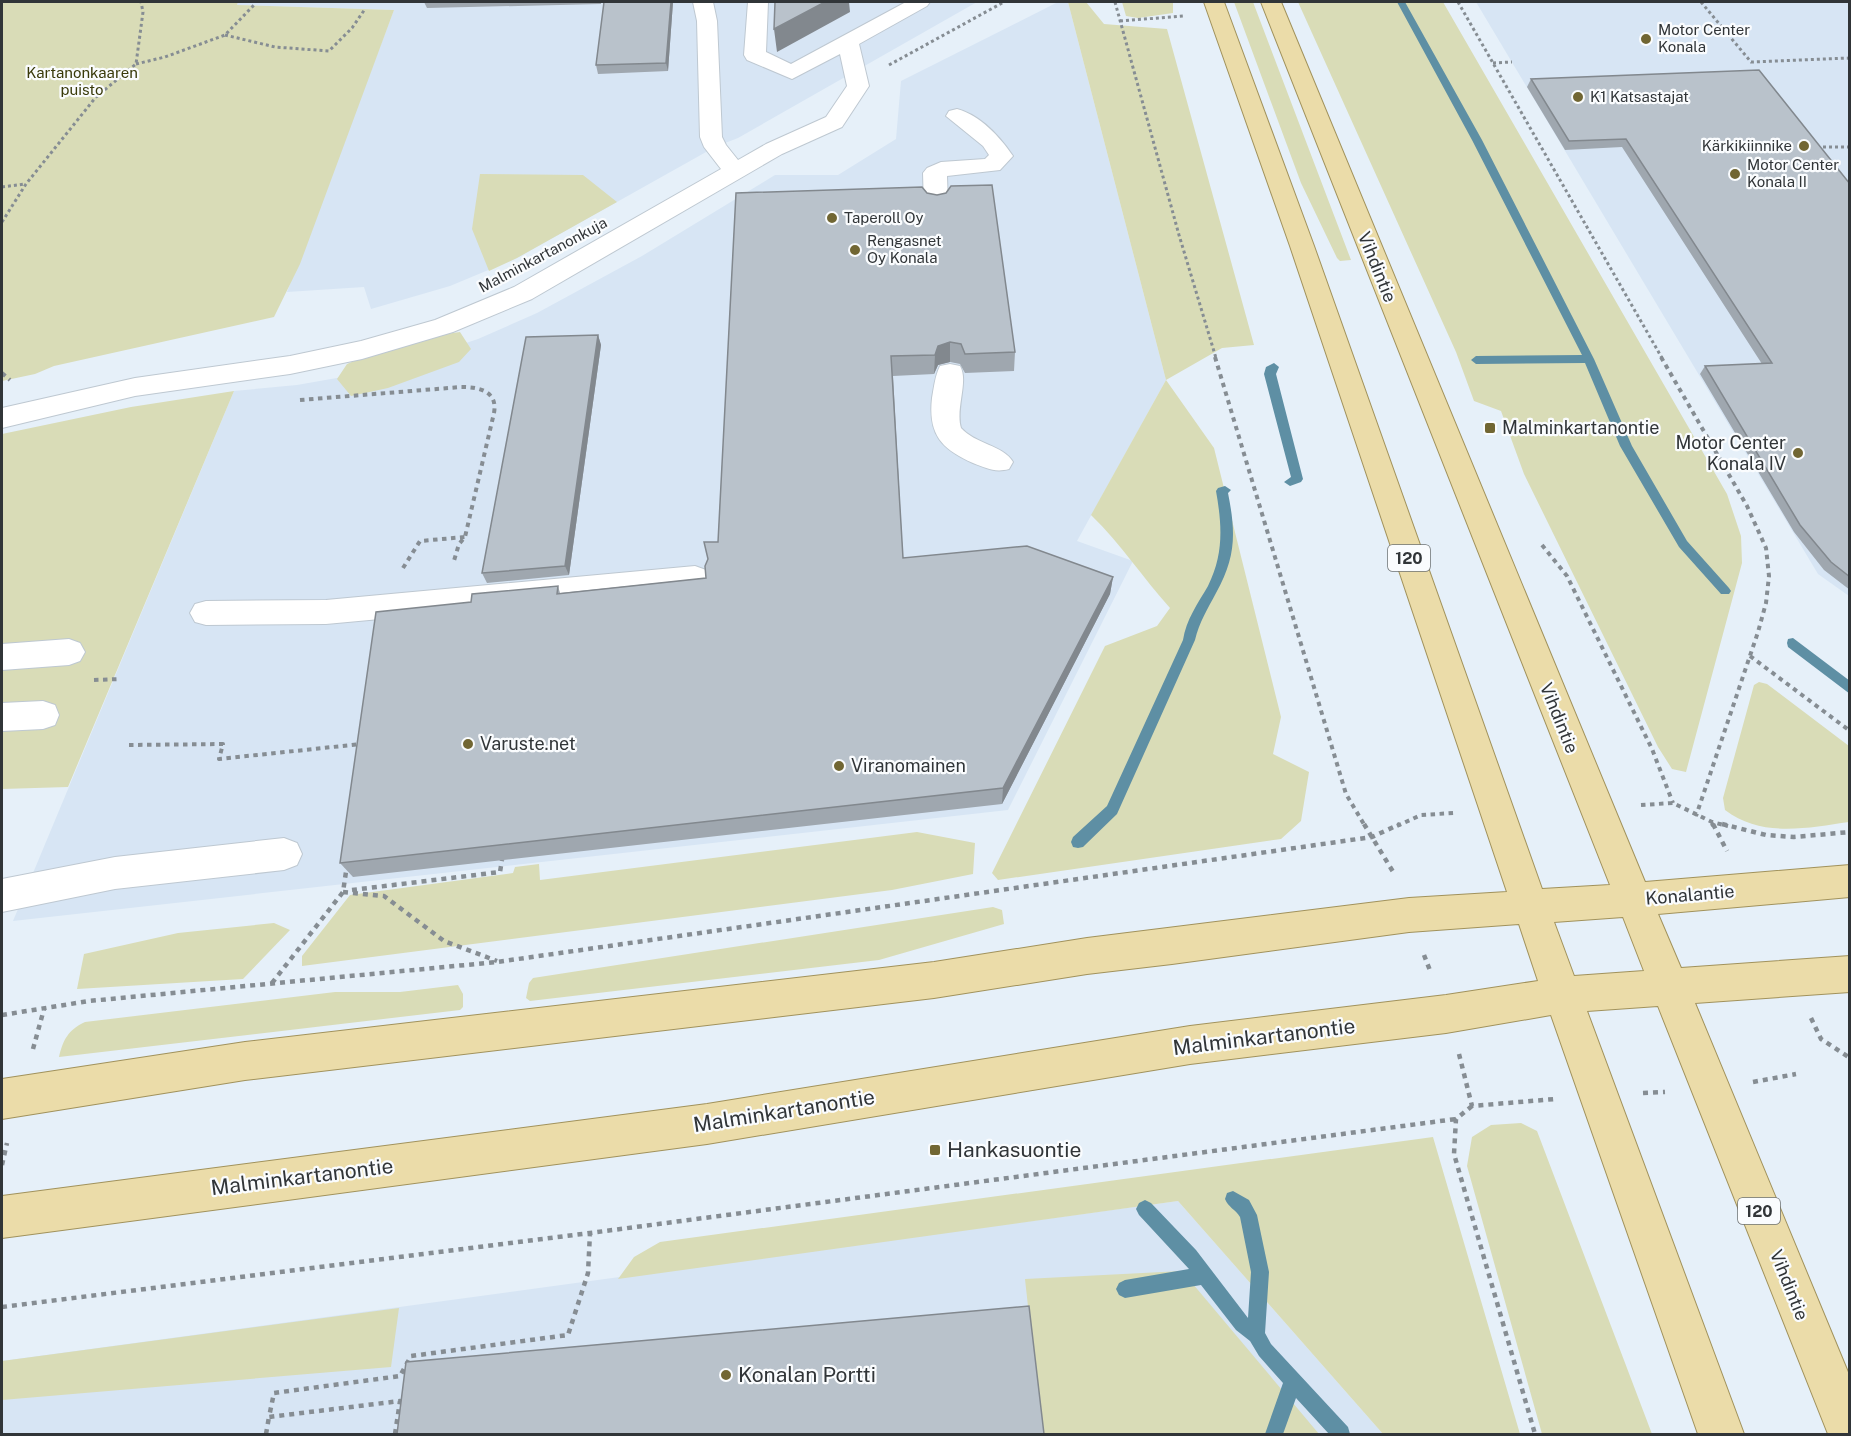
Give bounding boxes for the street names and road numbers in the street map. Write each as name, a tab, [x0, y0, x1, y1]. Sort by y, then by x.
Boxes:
street label: Malminkartanonkuja	[476, 214, 610, 296]
street label: Vihdintie	[1354, 229, 1401, 305]
road number: 120	[1388, 545, 1430, 571]
street label: Vihdintie	[1536, 680, 1583, 756]
street label: Konalantie	[1645, 880, 1735, 909]
street label: Malminkartanontie	[1171, 1013, 1357, 1060]
street label: Malminkartanontie	[691, 1084, 877, 1137]
street label: Malminkartanontie	[209, 1153, 395, 1200]
road number: 120	[1738, 1198, 1780, 1224]
street label: Vihdintie	[1766, 1247, 1813, 1323]

